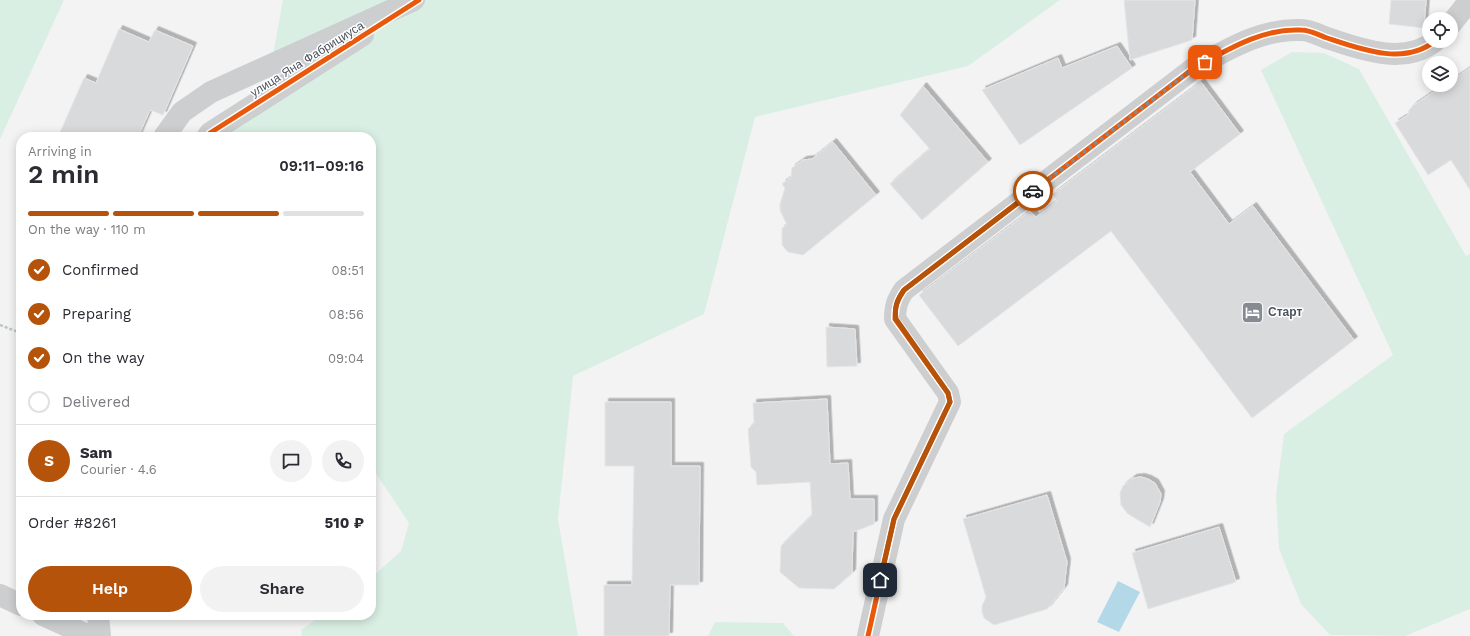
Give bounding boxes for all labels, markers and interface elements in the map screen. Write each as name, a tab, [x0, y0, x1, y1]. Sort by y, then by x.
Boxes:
map controls	[1422, 12, 1458, 92]
button: locate	[1422, 12, 1458, 48]
street label: улица Яна Фабрициуса	[248, 18, 367, 100]
pin	[1188, 45, 1222, 79]
icon: bag	[1194, 51, 1216, 73]
button: layers	[1422, 56, 1458, 92]
text: Arriving in	[28, 144, 92, 159]
text: 09:11–09:16	[279, 157, 364, 175]
text: 2 min	[28, 159, 99, 189]
courier	[1013, 171, 1053, 211]
icon: car	[1022, 180, 1044, 202]
text: On the way · 110 m	[28, 222, 146, 237]
icon: check	[28, 259, 50, 281]
text: Confirmed	[62, 261, 139, 279]
text: 08:51	[331, 263, 364, 278]
hotel icon: Старт	[1239, 299, 1265, 325]
icon: check	[28, 303, 50, 325]
text: Preparing	[62, 305, 131, 323]
place label: Старт	[1268, 305, 1302, 319]
text: 08:56	[329, 307, 364, 322]
icon: check	[28, 347, 50, 369]
text: On the way	[62, 349, 144, 367]
text: 09:04	[328, 351, 364, 366]
text: Delivered	[62, 393, 130, 411]
button: chat	[270, 440, 312, 482]
button: phone	[322, 440, 364, 482]
text: Sam	[80, 444, 112, 462]
text: S	[44, 452, 54, 470]
text: Courier · 4.6	[80, 462, 157, 477]
text: Order #8261	[28, 514, 117, 532]
text: 510 ₽	[325, 514, 364, 532]
pin	[863, 563, 897, 597]
button: Help	[28, 566, 192, 612]
button: Share	[200, 566, 364, 612]
icon: home	[869, 569, 891, 591]

